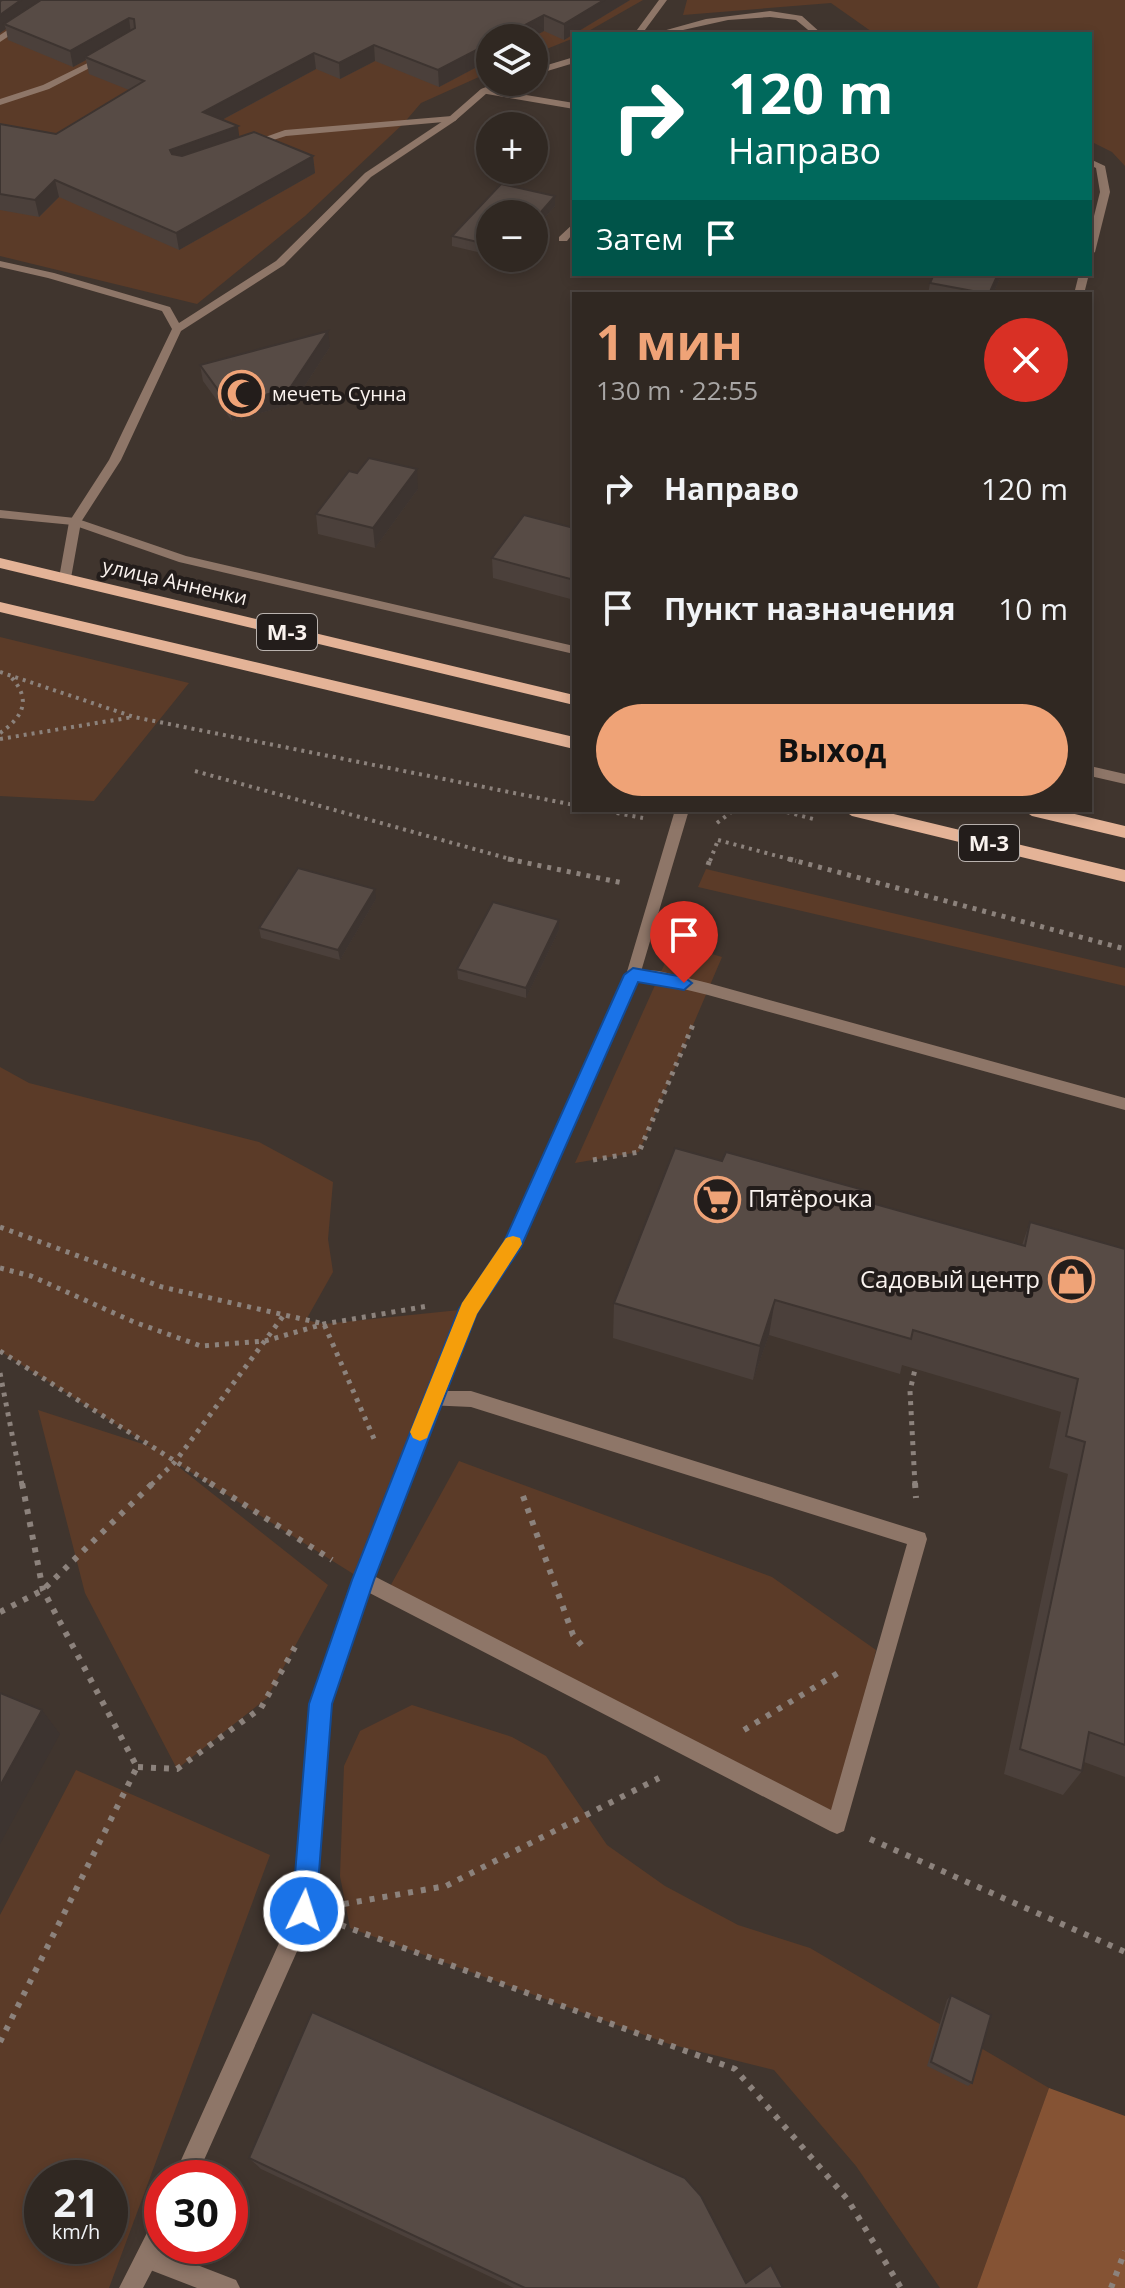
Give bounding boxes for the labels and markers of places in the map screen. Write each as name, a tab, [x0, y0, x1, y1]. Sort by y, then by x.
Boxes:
mosque icon: мечеть Сунна	[217, 370, 265, 418]
place label: мечеть Сунна	[272, 380, 407, 407]
pin	[650, 901, 718, 983]
supermarket icon: Пятёрочка	[693, 1175, 741, 1223]
place label: Пятёрочка	[748, 1181, 873, 1214]
shop icon: Садовый центр	[1047, 1256, 1095, 1304]
place label: Садовый центр	[860, 1262, 1040, 1295]

